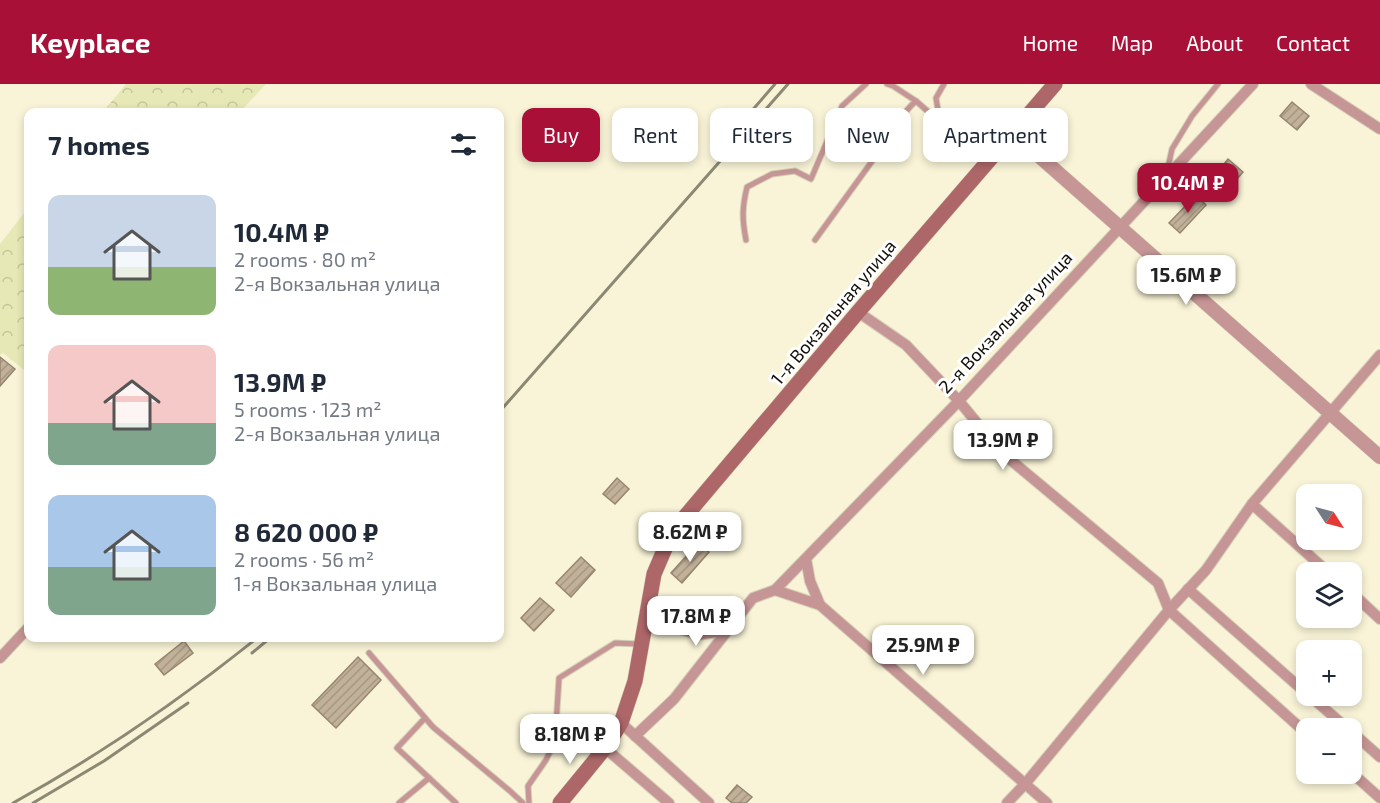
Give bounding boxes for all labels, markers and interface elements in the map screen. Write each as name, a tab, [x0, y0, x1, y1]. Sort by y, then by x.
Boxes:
text: Keyplace	[30, 25, 151, 59]
text: Home	[1022, 30, 1078, 55]
text: Map	[1111, 30, 1153, 55]
text: About	[1186, 30, 1243, 55]
text: Contact	[1276, 30, 1350, 55]
chip: Buy	[522, 108, 600, 162]
chip: Rent	[612, 108, 698, 162]
chip: Filters	[710, 108, 813, 162]
chip: New	[825, 108, 911, 162]
chip: Apartment	[923, 108, 1068, 162]
icon: filters	[447, 128, 480, 161]
text: 7 homes	[48, 129, 150, 160]
pin: 10.4M ₽	[1133, 163, 1243, 214]
text: 10.4M ₽	[1151, 170, 1225, 194]
text: 10.4M ₽	[234, 216, 329, 247]
icon: home	[96, 219, 168, 291]
street label: 1-я Вокзальная улица	[766, 235, 900, 389]
text: 2 rooms · 80 m²	[234, 247, 376, 271]
street label: 2-я Вокзальная улица	[934, 247, 1076, 397]
pin: 15.6M ₽	[1131, 255, 1241, 306]
text: 15.6M ₽	[1151, 262, 1221, 286]
text: 2-я Вокзальная улица	[234, 271, 440, 295]
text: 13.9M ₽	[234, 366, 326, 397]
icon: home	[96, 369, 168, 441]
text: 5 rooms · 123 m²	[234, 397, 382, 421]
pin: 13.9M ₽	[948, 420, 1058, 471]
text: 2-я Вокзальная улица	[234, 421, 440, 445]
text: 13.9M ₽	[967, 427, 1039, 451]
north arrow	[1296, 484, 1362, 550]
map controls	[1296, 484, 1362, 784]
pin: 8.62M ₽	[635, 512, 745, 563]
text: 8 620 000 ₽	[234, 516, 378, 547]
icon: home	[96, 519, 168, 591]
text: 8.62M ₽	[652, 519, 728, 543]
text: 2 rooms · 56 m²	[234, 547, 374, 571]
button: layers	[1296, 562, 1362, 628]
text: 1-я Вокзальная улица	[234, 571, 437, 595]
pin: 17.8M ₽	[641, 596, 751, 647]
text: 17.8M ₽	[661, 603, 731, 627]
pin: 25.9M ₽	[868, 625, 978, 676]
text: 25.9M ₽	[886, 632, 960, 656]
button: +	[1296, 640, 1362, 706]
pin: 8.18M ₽	[515, 714, 625, 765]
button: −	[1296, 718, 1362, 784]
text: 8.18M ₽	[534, 721, 606, 745]

